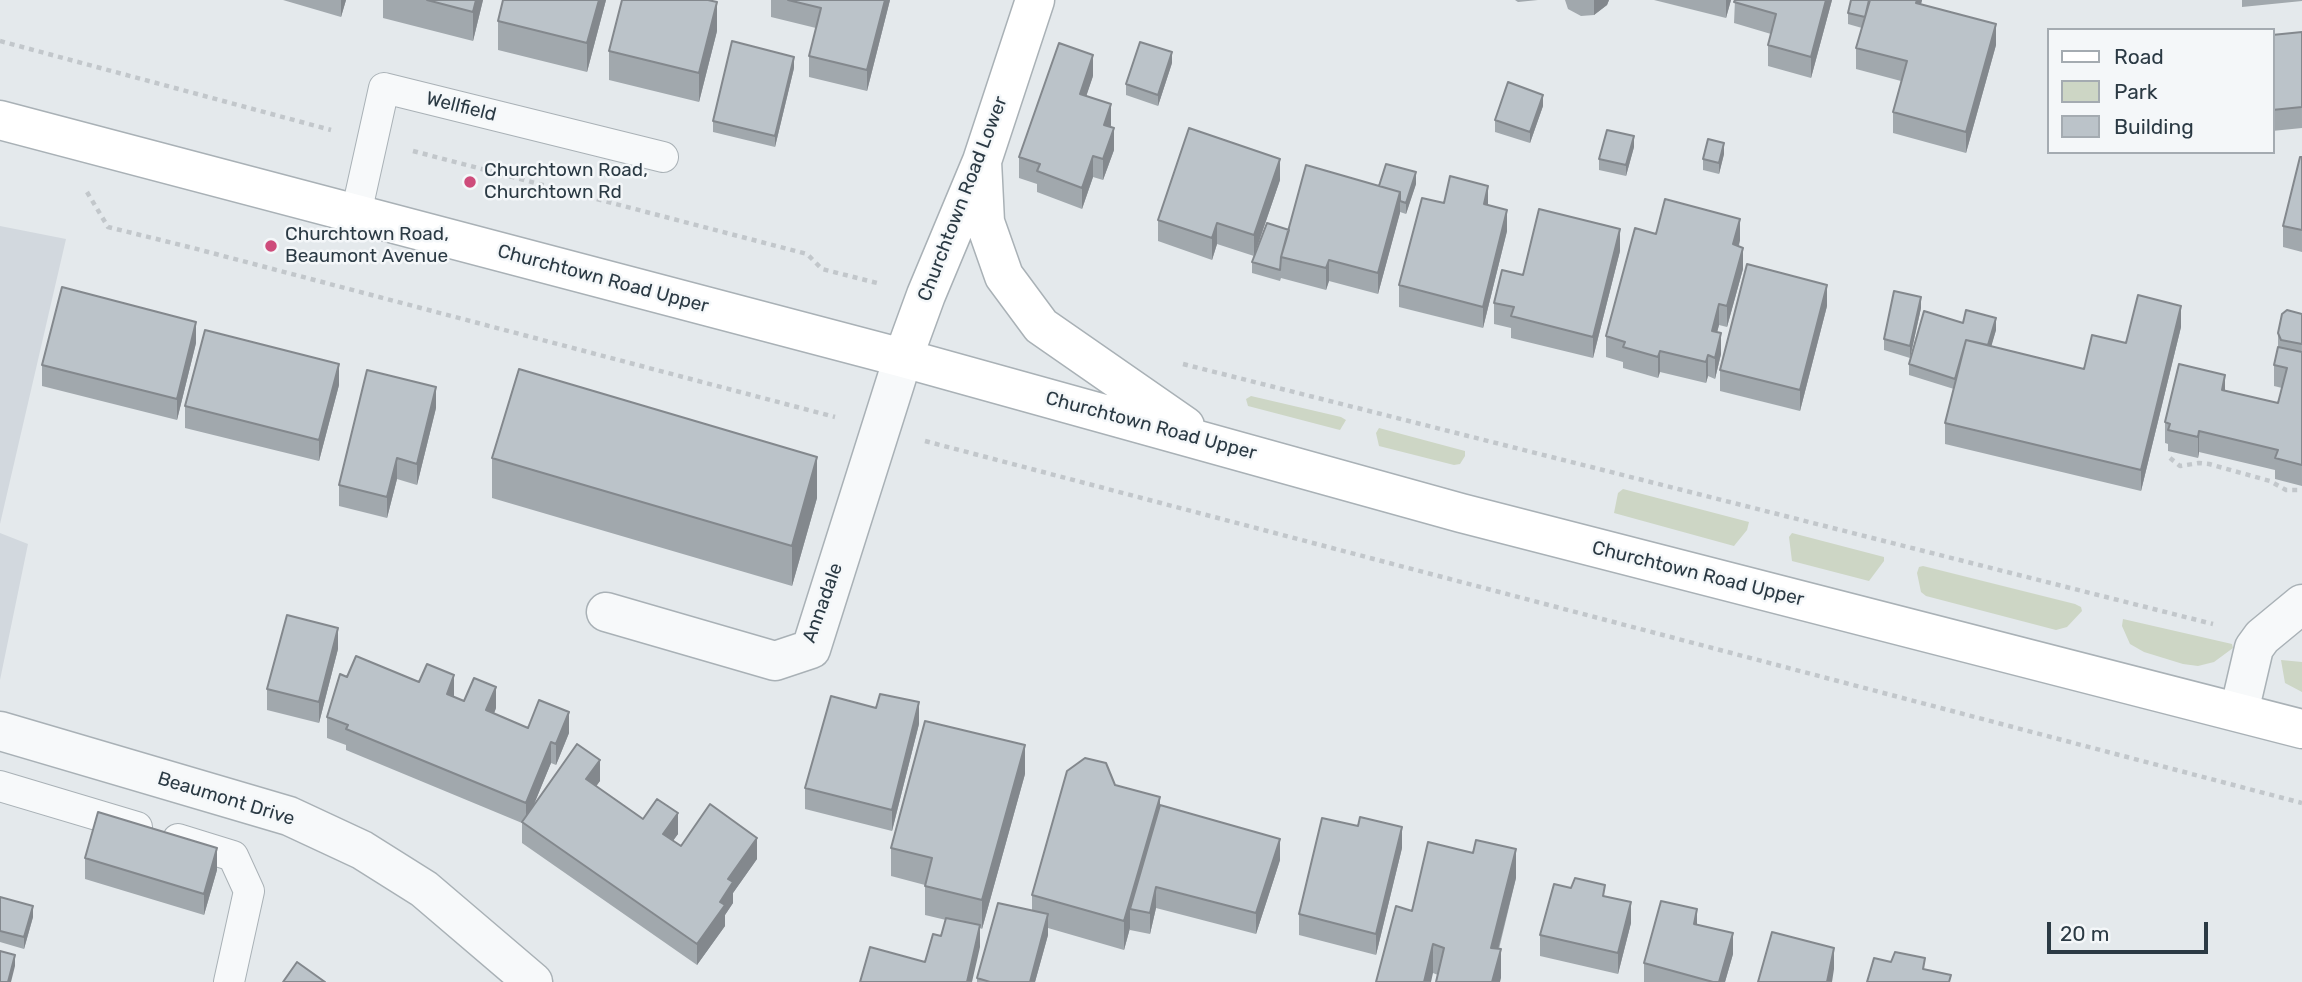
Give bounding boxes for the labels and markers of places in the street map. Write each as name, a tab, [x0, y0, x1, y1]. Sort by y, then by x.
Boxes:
place label: Churchtown Road, Churchtown Rd	[484, 160, 648, 204]
marker: Churchtown Road, Churchtown Rd	[462, 174, 478, 190]
place label: Churchtown Road, Beaumont Avenue	[285, 224, 449, 268]
marker: Churchtown Road, Beaumont Avenue	[263, 238, 279, 254]

